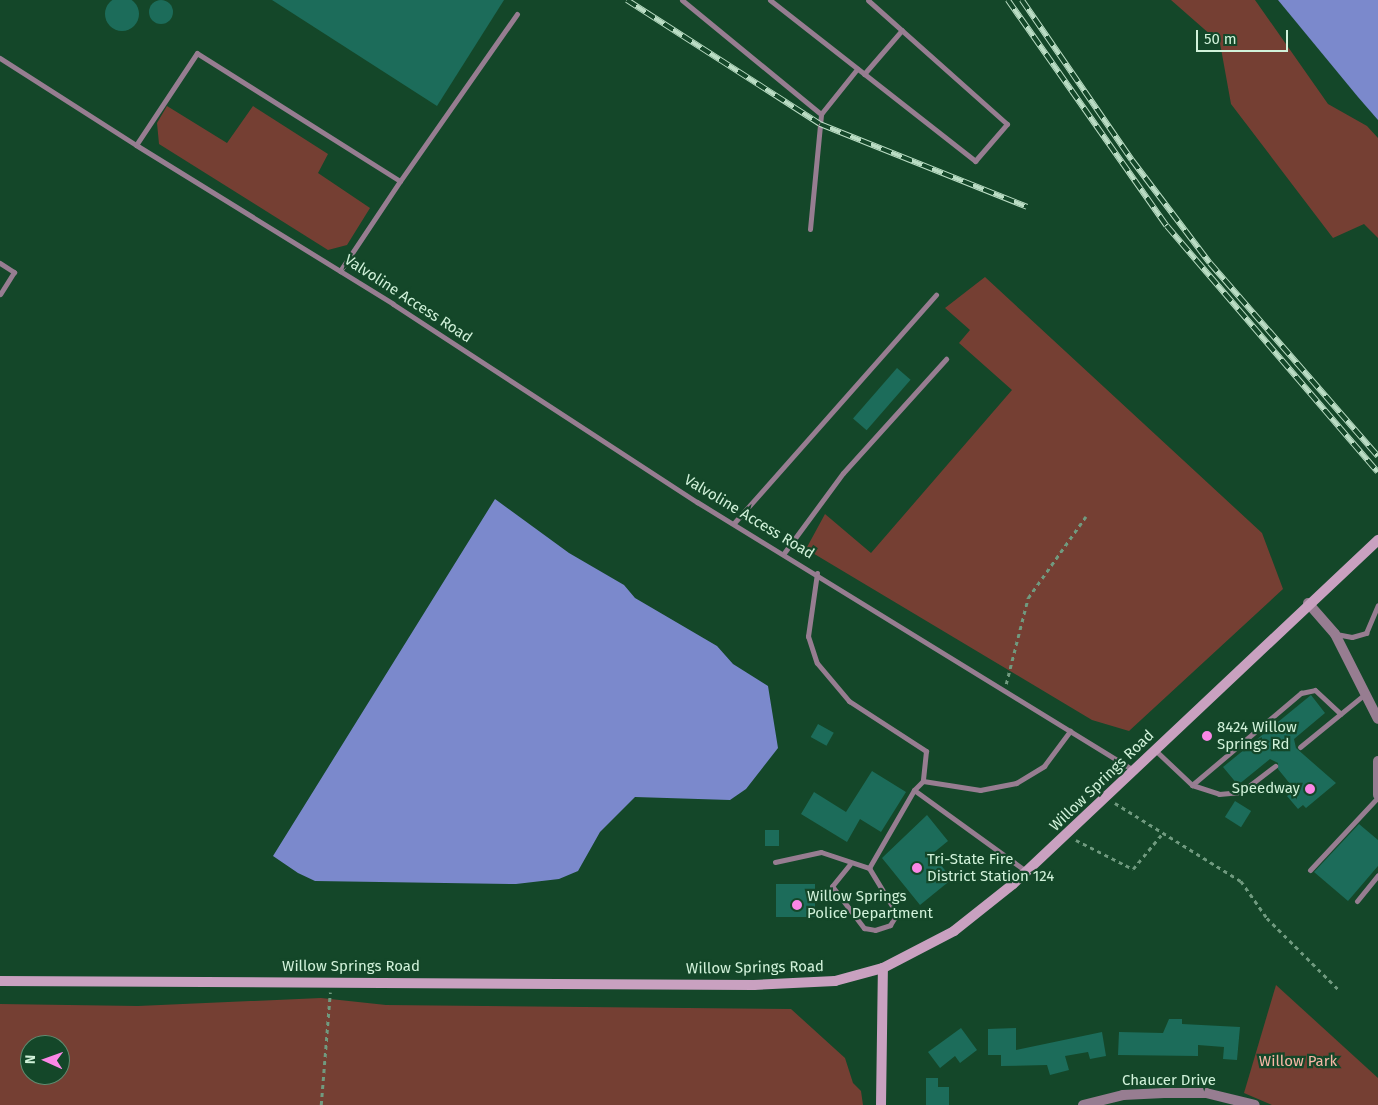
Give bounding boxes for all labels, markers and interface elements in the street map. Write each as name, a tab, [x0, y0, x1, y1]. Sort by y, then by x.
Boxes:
scale bar	[1198, 20, 1290, 52]
text: 50 m	[1204, 30, 1237, 48]
street label: Valvoline Access Road	[341, 251, 475, 347]
street label: Valvoline Access Road	[681, 471, 817, 563]
place label: 8424 Willow Springs Rd	[1217, 718, 1297, 753]
street label: Willow Springs Road	[1046, 727, 1158, 835]
marker: 8424 Willow Springs Rd	[1201, 730, 1213, 742]
place label: Speedway	[1232, 780, 1300, 798]
marker: Speedway	[1304, 783, 1316, 795]
place label: Tri-State Fire District Station 124	[927, 850, 1054, 885]
marker: Tri-State Fire District Station 124	[911, 862, 923, 874]
place label: Willow Springs Police Department	[807, 887, 933, 922]
marker: Willow Springs Police Department	[791, 899, 803, 911]
street label: Willow Springs Road	[282, 958, 420, 976]
street label: Willow Springs Road	[686, 958, 824, 978]
north arrow	[20, 1035, 70, 1085]
park label: Willow Park	[1259, 1053, 1337, 1071]
text: N	[22, 1055, 39, 1064]
street label: Chaucer Drive	[1122, 1072, 1216, 1090]

